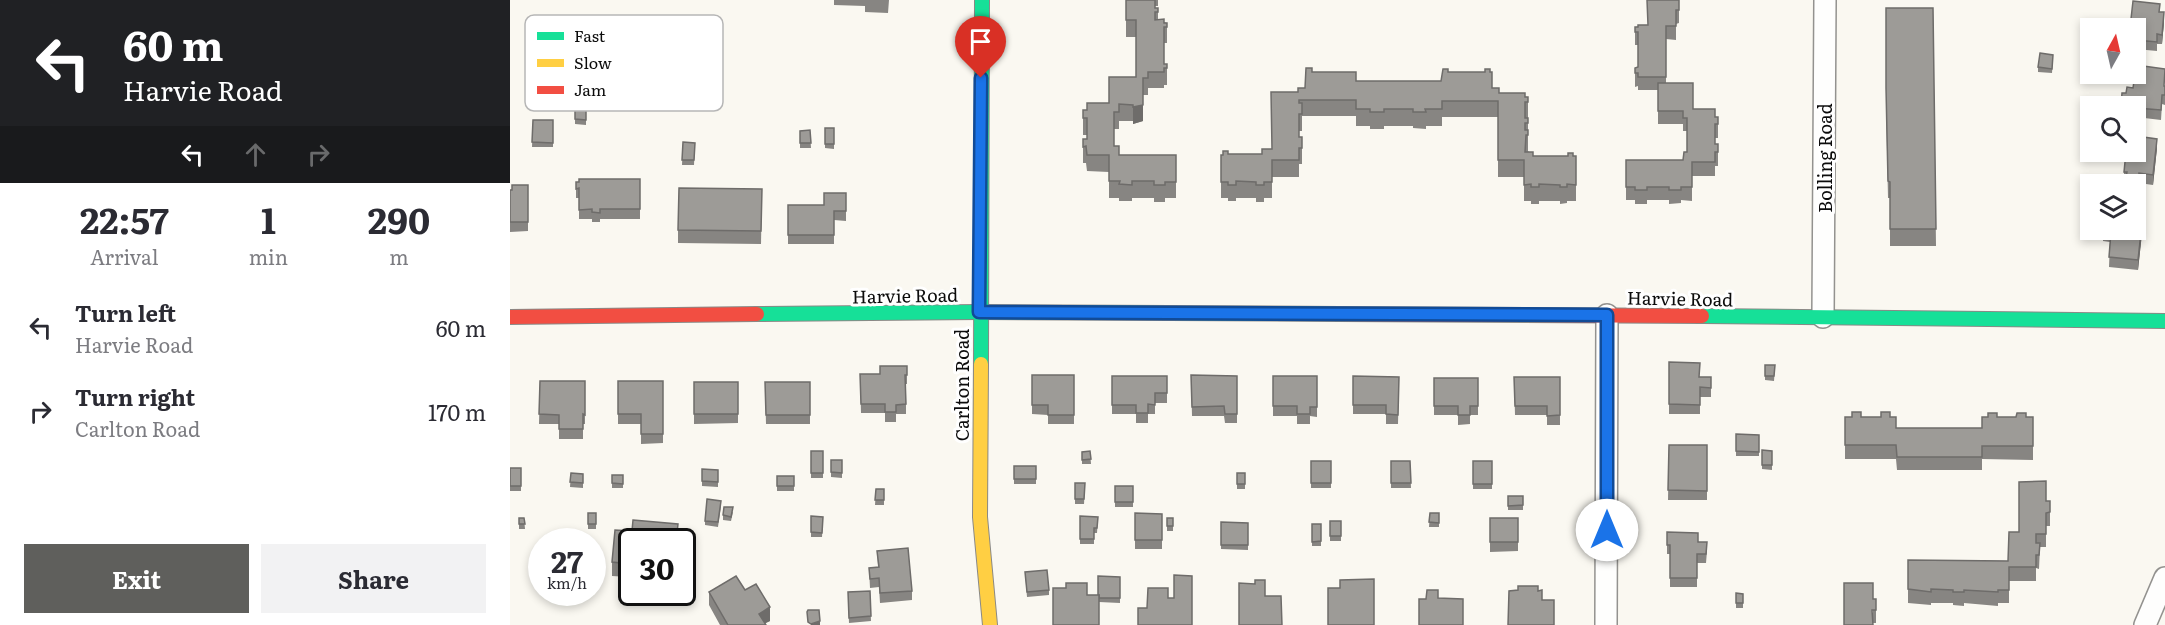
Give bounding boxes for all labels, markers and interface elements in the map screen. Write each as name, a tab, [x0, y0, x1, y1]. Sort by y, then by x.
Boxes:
text: 60 m	[123, 12, 224, 74]
legend	[525, 15, 723, 111]
pin	[955, 16, 1006, 78]
north arrow	[2080, 18, 2146, 84]
map controls	[2080, 18, 2146, 240]
text: Fast	[574, 23, 606, 47]
icon: left	[24, 24, 102, 102]
icon: arrive	[964, 25, 997, 58]
text: Slow	[574, 50, 612, 74]
text: Harvie Road	[123, 69, 283, 109]
text: Jam	[574, 77, 607, 101]
button: search	[2080, 96, 2146, 162]
street label: Bolling Road	[1811, 103, 1838, 213]
icon: left	[176, 138, 209, 171]
icon: ahead	[239, 138, 272, 171]
icon: right	[302, 138, 335, 171]
button: layers	[2080, 174, 2146, 240]
text: 22:57	[80, 192, 169, 245]
text: 1	[261, 192, 276, 245]
text: 290	[368, 192, 430, 245]
text: Arrival	[90, 241, 158, 271]
text: min	[249, 241, 288, 271]
text: m	[389, 241, 409, 271]
street label: Harvie Road	[852, 281, 958, 309]
street label: Harvie Road	[1627, 284, 1733, 312]
text: Turn left	[75, 296, 176, 329]
icon: left	[24, 311, 57, 344]
text: 60 m	[436, 311, 486, 344]
text: Harvie Road	[75, 329, 193, 359]
street label: Carlton Road	[948, 329, 975, 441]
text: Turn right	[75, 380, 195, 413]
icon: right	[24, 395, 57, 428]
text: 170 m	[428, 395, 486, 428]
text: Carlton Road	[75, 413, 200, 443]
position arrow	[1575, 498, 1639, 562]
speed limit sign: 30	[618, 528, 696, 606]
text: 27	[551, 538, 583, 582]
button: Exit	[24, 544, 249, 613]
button: Share	[261, 544, 486, 613]
text: km/h	[547, 571, 587, 594]

